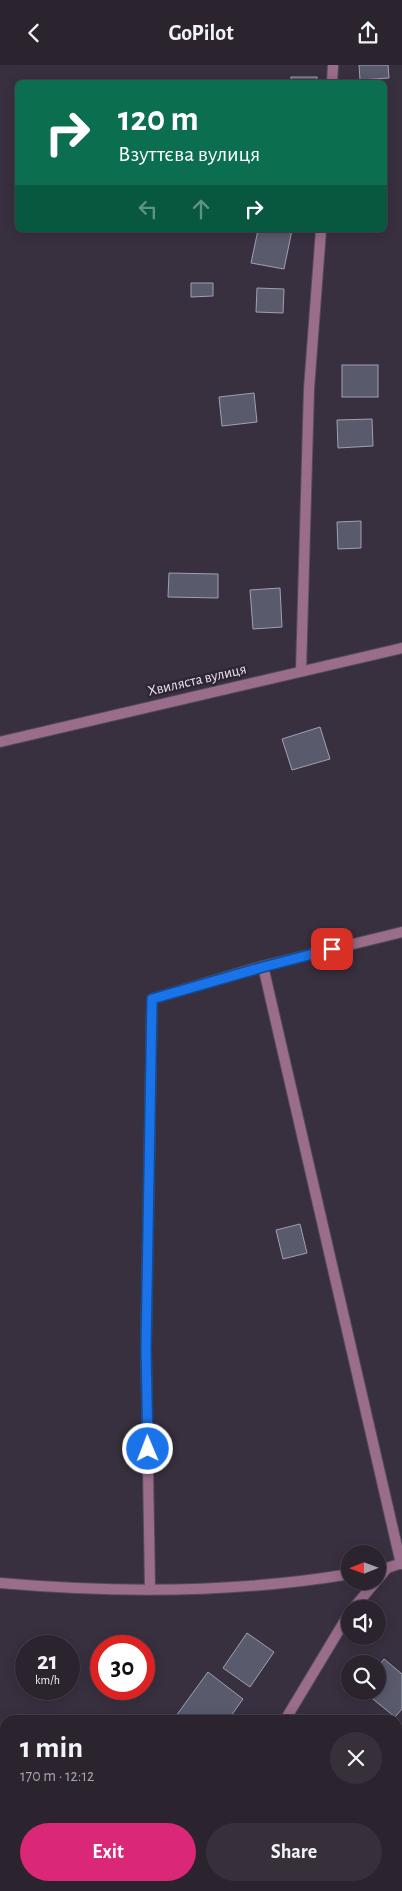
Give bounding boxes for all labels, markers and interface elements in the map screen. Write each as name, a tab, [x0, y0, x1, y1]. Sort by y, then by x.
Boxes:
icon: back	[20, 19, 48, 47]
icon: share	[354, 19, 382, 47]
text: GoPilot	[168, 22, 234, 44]
icon: right	[35, 100, 100, 165]
text: 120 m	[118, 102, 199, 137]
text: Взуттєва вулиця	[118, 143, 260, 165]
icon: left	[134, 195, 162, 223]
icon: ahead	[187, 195, 215, 223]
icon: right	[240, 195, 268, 223]
street label: Хвиляста вулиця	[146, 661, 248, 699]
pin	[311, 928, 353, 970]
icon: arrive	[318, 935, 346, 963]
position arrow	[121, 1422, 173, 1474]
north arrow	[341, 1545, 386, 1590]
map controls	[341, 1545, 386, 1700]
button: sound	[341, 1600, 386, 1645]
speed limit sign: 30	[90, 1635, 155, 1700]
text: 21	[37, 1649, 58, 1674]
button: search	[341, 1655, 386, 1700]
text: km/h	[35, 1674, 60, 1686]
button: close	[330, 1732, 382, 1784]
text: 1 min	[20, 1733, 83, 1763]
text: 170 m · 12:12	[20, 1768, 94, 1784]
button: Exit	[20, 1823, 196, 1881]
button: Share	[206, 1823, 382, 1881]

